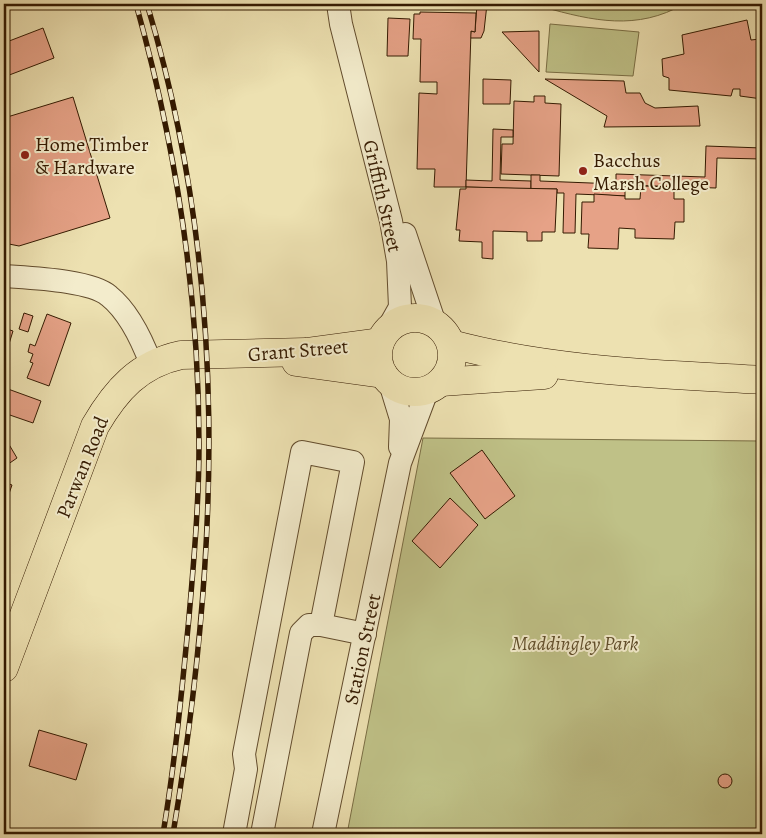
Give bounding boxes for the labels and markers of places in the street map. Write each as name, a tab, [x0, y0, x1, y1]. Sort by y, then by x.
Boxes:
place label: Home Timber & Hardware	[35, 131, 149, 181]
place label: Bacchus Marsh College	[593, 147, 709, 197]
marker: Home Timber & Hardware	[19, 149, 31, 161]
marker: Bacchus Marsh College	[577, 165, 589, 177]

